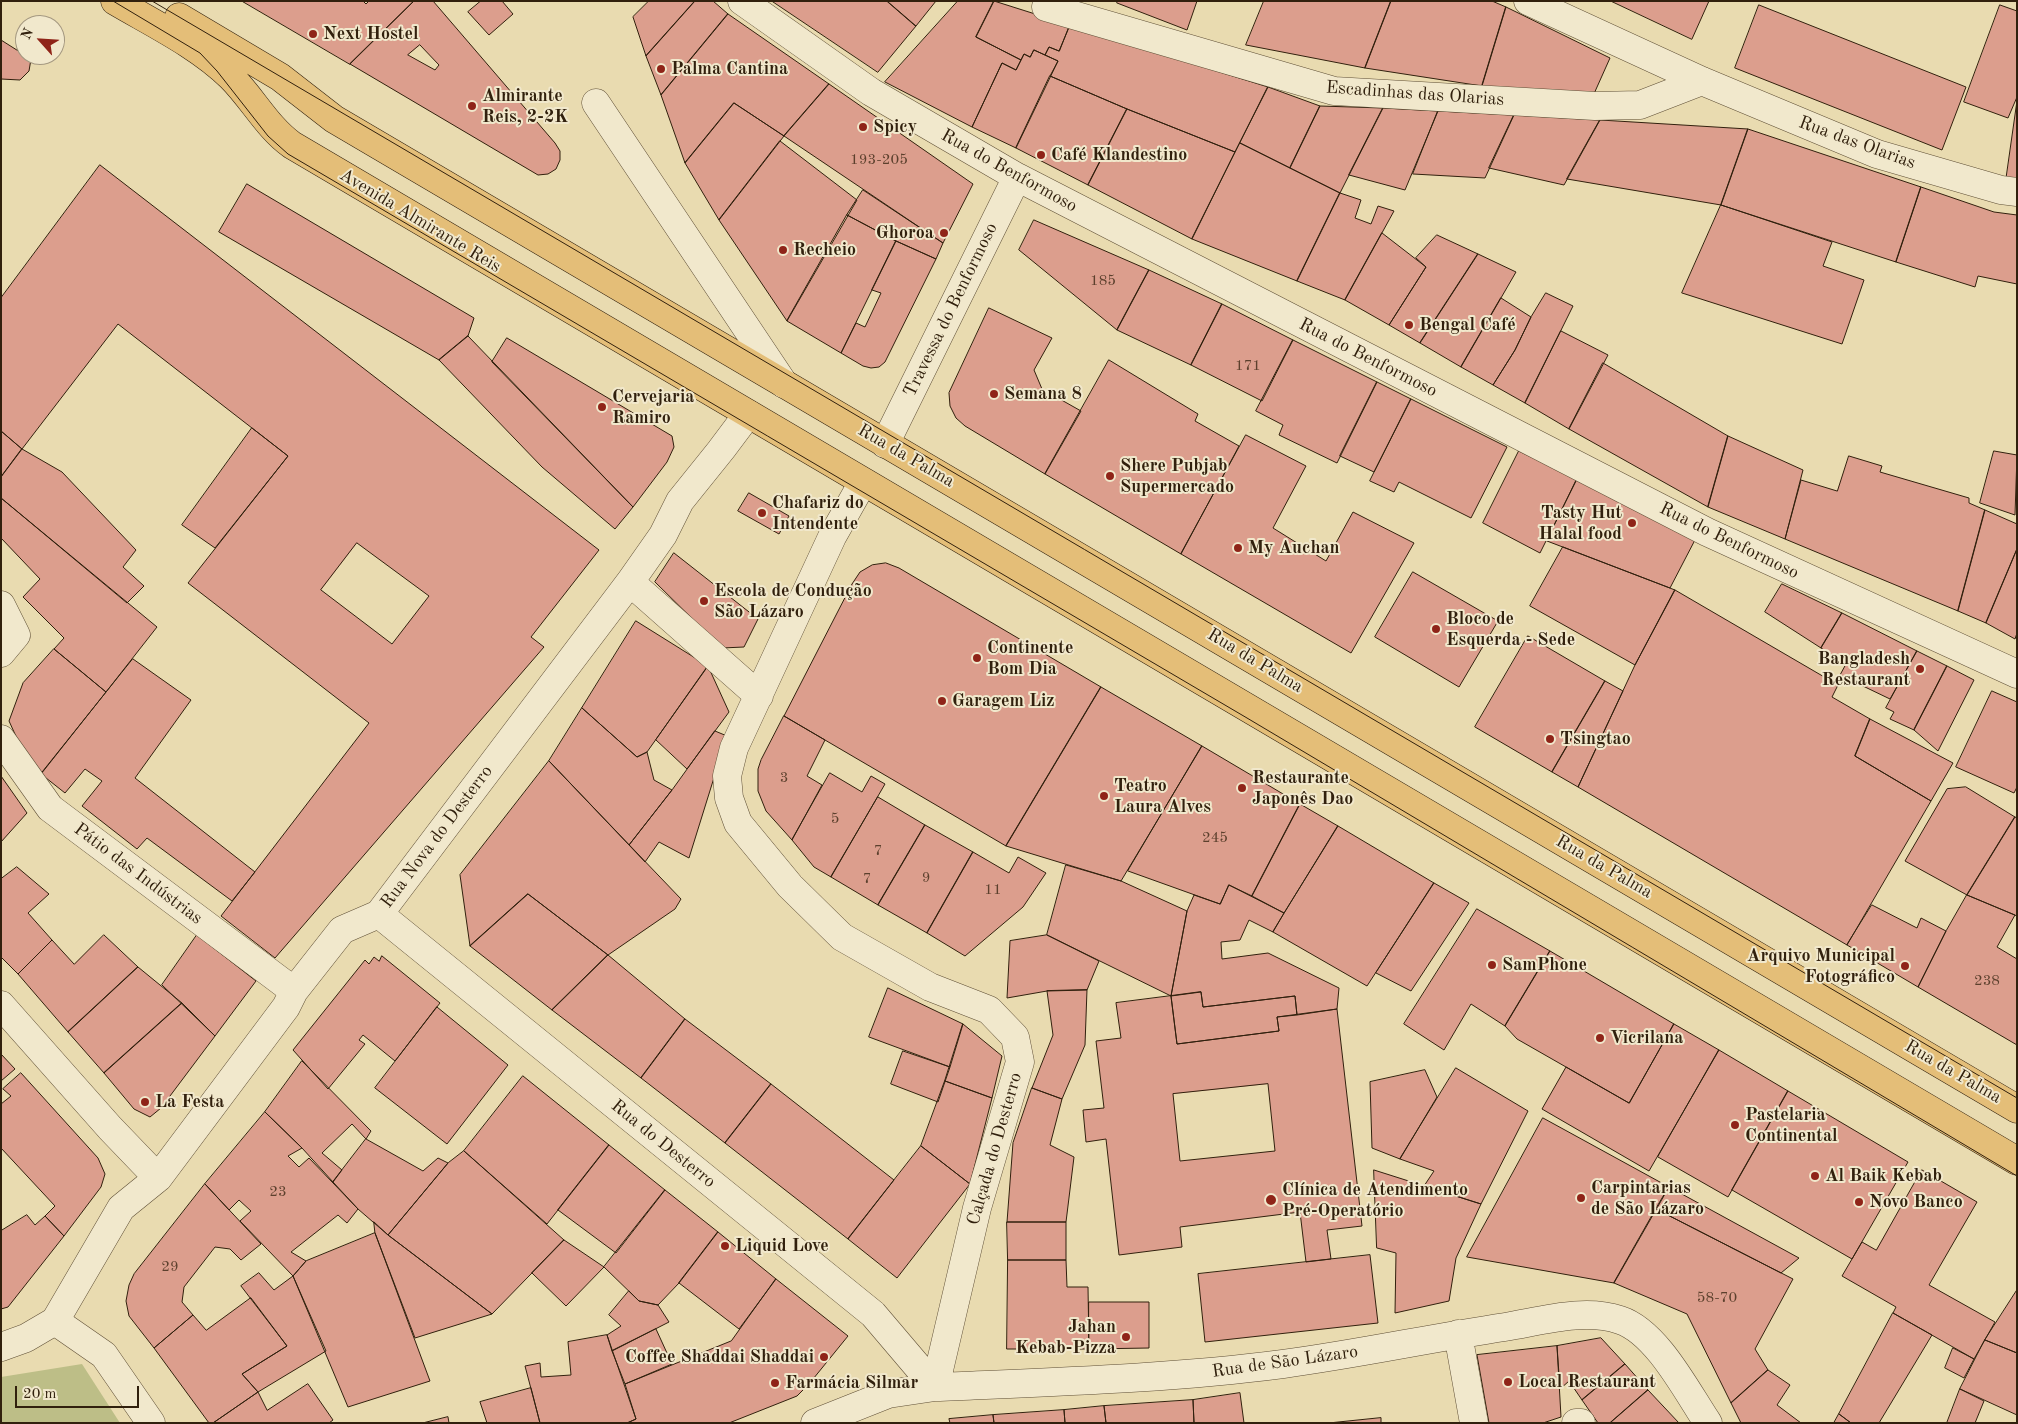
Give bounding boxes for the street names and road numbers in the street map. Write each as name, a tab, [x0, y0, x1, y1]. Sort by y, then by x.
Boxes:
street label: Escadinhas das Olarias	[1325, 77, 1505, 111]
street label: Rua das Olarias	[1796, 112, 1918, 174]
street label: Rua do Benformoso	[937, 125, 1081, 217]
street label: Avenida Almirante Reis	[335, 164, 505, 278]
street label: Travessa do Benformoso	[899, 219, 1003, 401]
street label: Rua do Benformoso	[1295, 314, 1441, 402]
street label: Rua da Palma	[854, 420, 958, 492]
street label: Rua do Benformoso	[1656, 498, 1802, 584]
street label: Rua da Palma	[1203, 624, 1307, 698]
street label: Rua Nova do Desterro	[376, 761, 498, 913]
street label: Pátio das Indústrias	[69, 819, 207, 929]
street label: Rua da Palma	[1552, 831, 1656, 903]
street label: Rua da Palma	[1901, 1036, 2005, 1108]
street label: Calçada do Desterro	[963, 1070, 1027, 1228]
street label: Rua do Desterro	[606, 1095, 720, 1193]
street label: Rua de São Lázaro	[1211, 1341, 1359, 1383]

